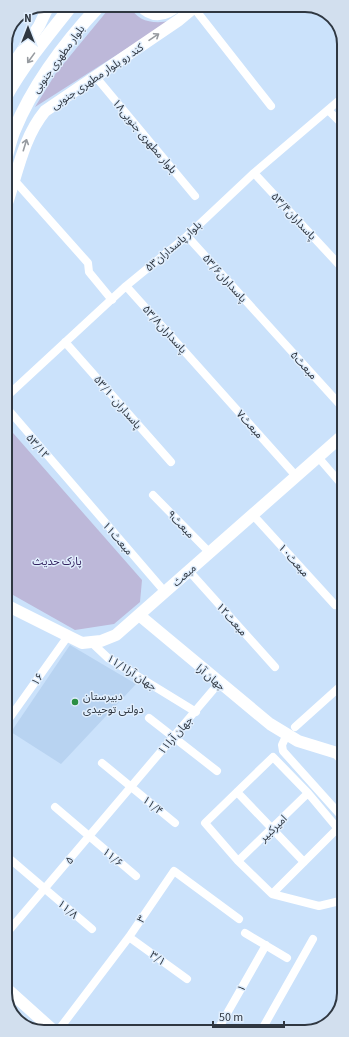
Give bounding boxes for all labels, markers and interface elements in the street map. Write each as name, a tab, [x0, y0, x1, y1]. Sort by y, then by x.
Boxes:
north arrow	[8, 8, 48, 48]
text: N	[24, 11, 32, 26]
street label: بلوار مطهری جنوبی	[29, 22, 88, 96]
one-way arrow	[148, 33, 159, 41]
street label: کند رو بلوار مطهری جنوبی	[48, 40, 147, 113]
one-way arrow	[27, 52, 35, 63]
street label: بلوار مطهری جنوبی۱۸	[109, 96, 180, 177]
one-way arrow	[22, 139, 29, 152]
street label: پاسداران۵۳/۴	[268, 189, 320, 244]
street label: بلوار پاسداران۵۳	[142, 218, 205, 275]
street label: پاسداران۵۳/۶	[199, 251, 250, 306]
street label: پاسداران۵۳/۸	[139, 302, 190, 357]
street label: مبعث۵	[287, 348, 321, 383]
street label: پاسداران۵۳/۱۰	[90, 372, 145, 432]
street label: مبعث۷	[233, 407, 267, 442]
street label: ۵۳/۱۲	[22, 430, 53, 462]
street label: مبعث۹	[164, 507, 198, 542]
street label: مبعث۱۱	[99, 518, 137, 558]
street label: مبعث۱۰	[275, 540, 313, 580]
park label: پارک حدیث	[32, 554, 82, 569]
street label: مبعث	[169, 561, 200, 590]
street label: مبعث۱۲	[213, 599, 251, 639]
street label: جهان آرا۱۱/۱	[104, 651, 160, 694]
street label: جهان آرا	[193, 661, 229, 694]
street label: ۱۶	[28, 670, 47, 689]
place label: دبیرستان دولتی توحیدی	[83, 689, 144, 717]
marker: دبیرستان دولتی توحیدی	[70, 697, 80, 707]
street label: جهان آرا۱۱	[154, 712, 197, 758]
street label: ۱۱/۴	[139, 792, 166, 818]
street label: امیرکبیر	[255, 811, 290, 846]
street label: ۱۱/۶	[99, 844, 126, 870]
street label: ۵	[62, 853, 77, 868]
street label: ۱۱/۸	[54, 896, 82, 923]
street label: ۳	[133, 912, 149, 926]
street label: ۳/۱	[147, 948, 169, 969]
street label: ۱	[233, 982, 250, 995]
scale bar	[213, 1003, 284, 1029]
text: 50 m	[219, 1009, 243, 1026]

